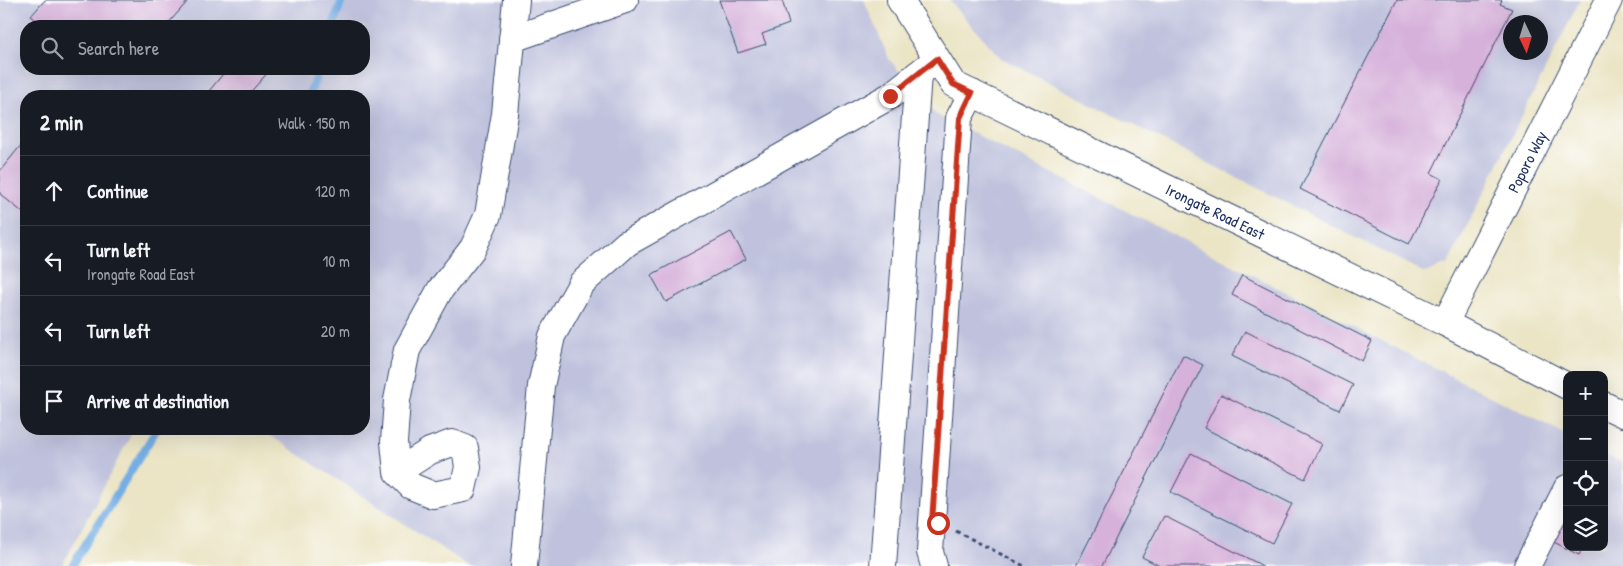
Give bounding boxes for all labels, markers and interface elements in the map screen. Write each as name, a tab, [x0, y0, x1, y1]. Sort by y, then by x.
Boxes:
north arrow	[1503, 15, 1548, 60]
search box	[20, 20, 370, 75]
icon: search	[38, 34, 66, 62]
text: Search here	[78, 35, 159, 61]
route end	[879, 85, 902, 108]
text: 2 min	[40, 108, 83, 137]
text: Walk · 150 m	[278, 112, 350, 134]
street label: Poporo Way	[1502, 127, 1552, 196]
icon: ahead	[40, 177, 68, 205]
text: Continue	[87, 178, 148, 204]
street label: Irongate Road East	[1162, 178, 1269, 245]
text: 120 m	[315, 180, 350, 202]
text: Turn left	[87, 237, 150, 263]
icon: left	[40, 247, 68, 275]
text: 10 m	[322, 250, 350, 272]
text: Irongate Road East	[87, 263, 194, 285]
icon: left	[40, 317, 68, 345]
text: Turn left	[87, 318, 150, 344]
text: 20 m	[321, 320, 350, 342]
map controls	[1563, 371, 1608, 551]
button: +	[1563, 371, 1608, 416]
icon: arrive	[40, 387, 68, 415]
text: Arrive at destination	[87, 388, 229, 414]
button: −	[1563, 416, 1608, 461]
button: locate	[1563, 461, 1608, 506]
button: layers	[1563, 506, 1608, 551]
route start	[927, 512, 950, 535]

